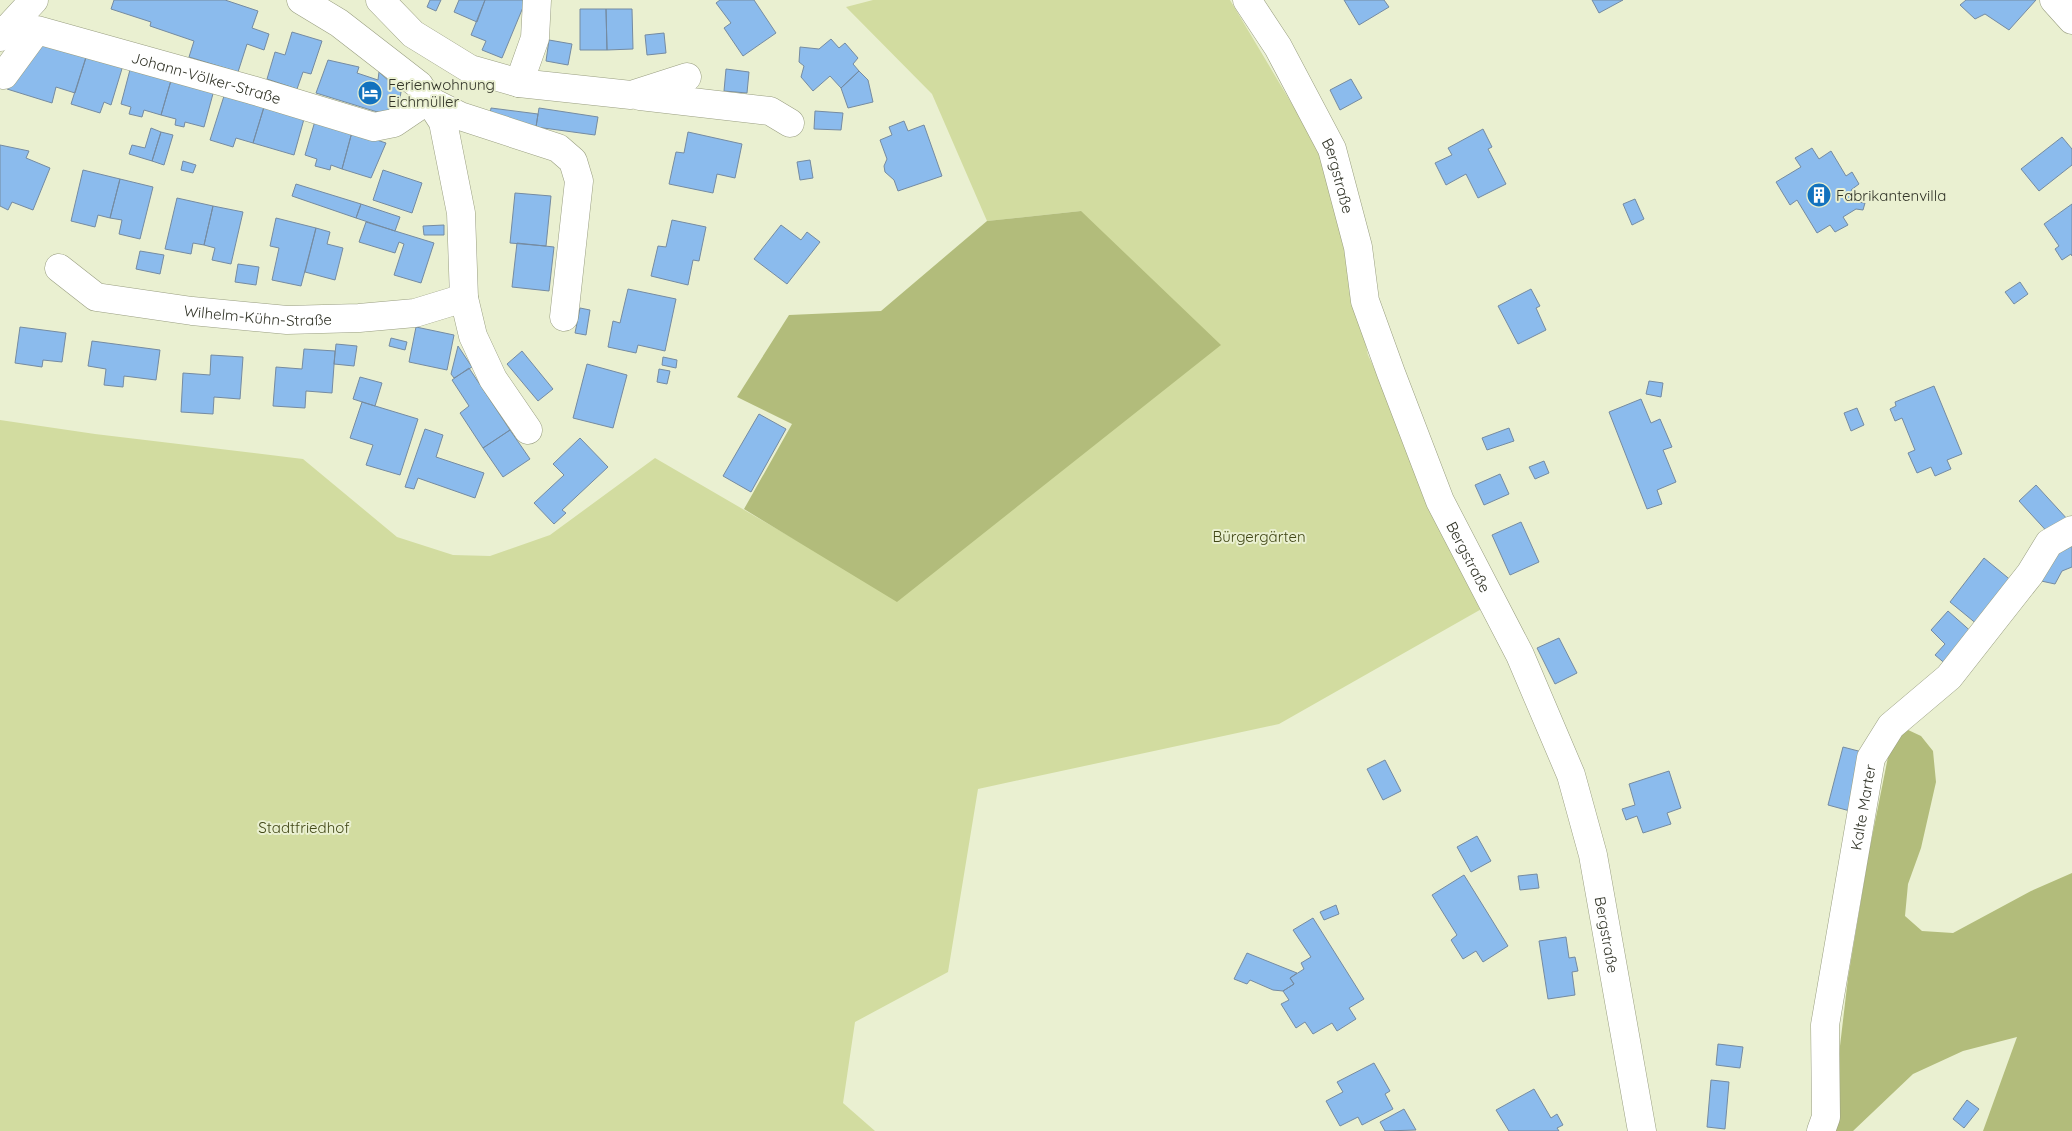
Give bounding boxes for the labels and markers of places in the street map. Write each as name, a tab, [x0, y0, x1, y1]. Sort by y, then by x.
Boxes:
place label: Ferienwohnung Eichmüller	[388, 75, 495, 111]
hotel icon: Ferienwohnung Eichmüller	[357, 80, 383, 106]
building icon: Fabrikantenvilla	[1806, 182, 1832, 208]
place label: Fabrikantenvilla	[1836, 186, 1946, 205]

